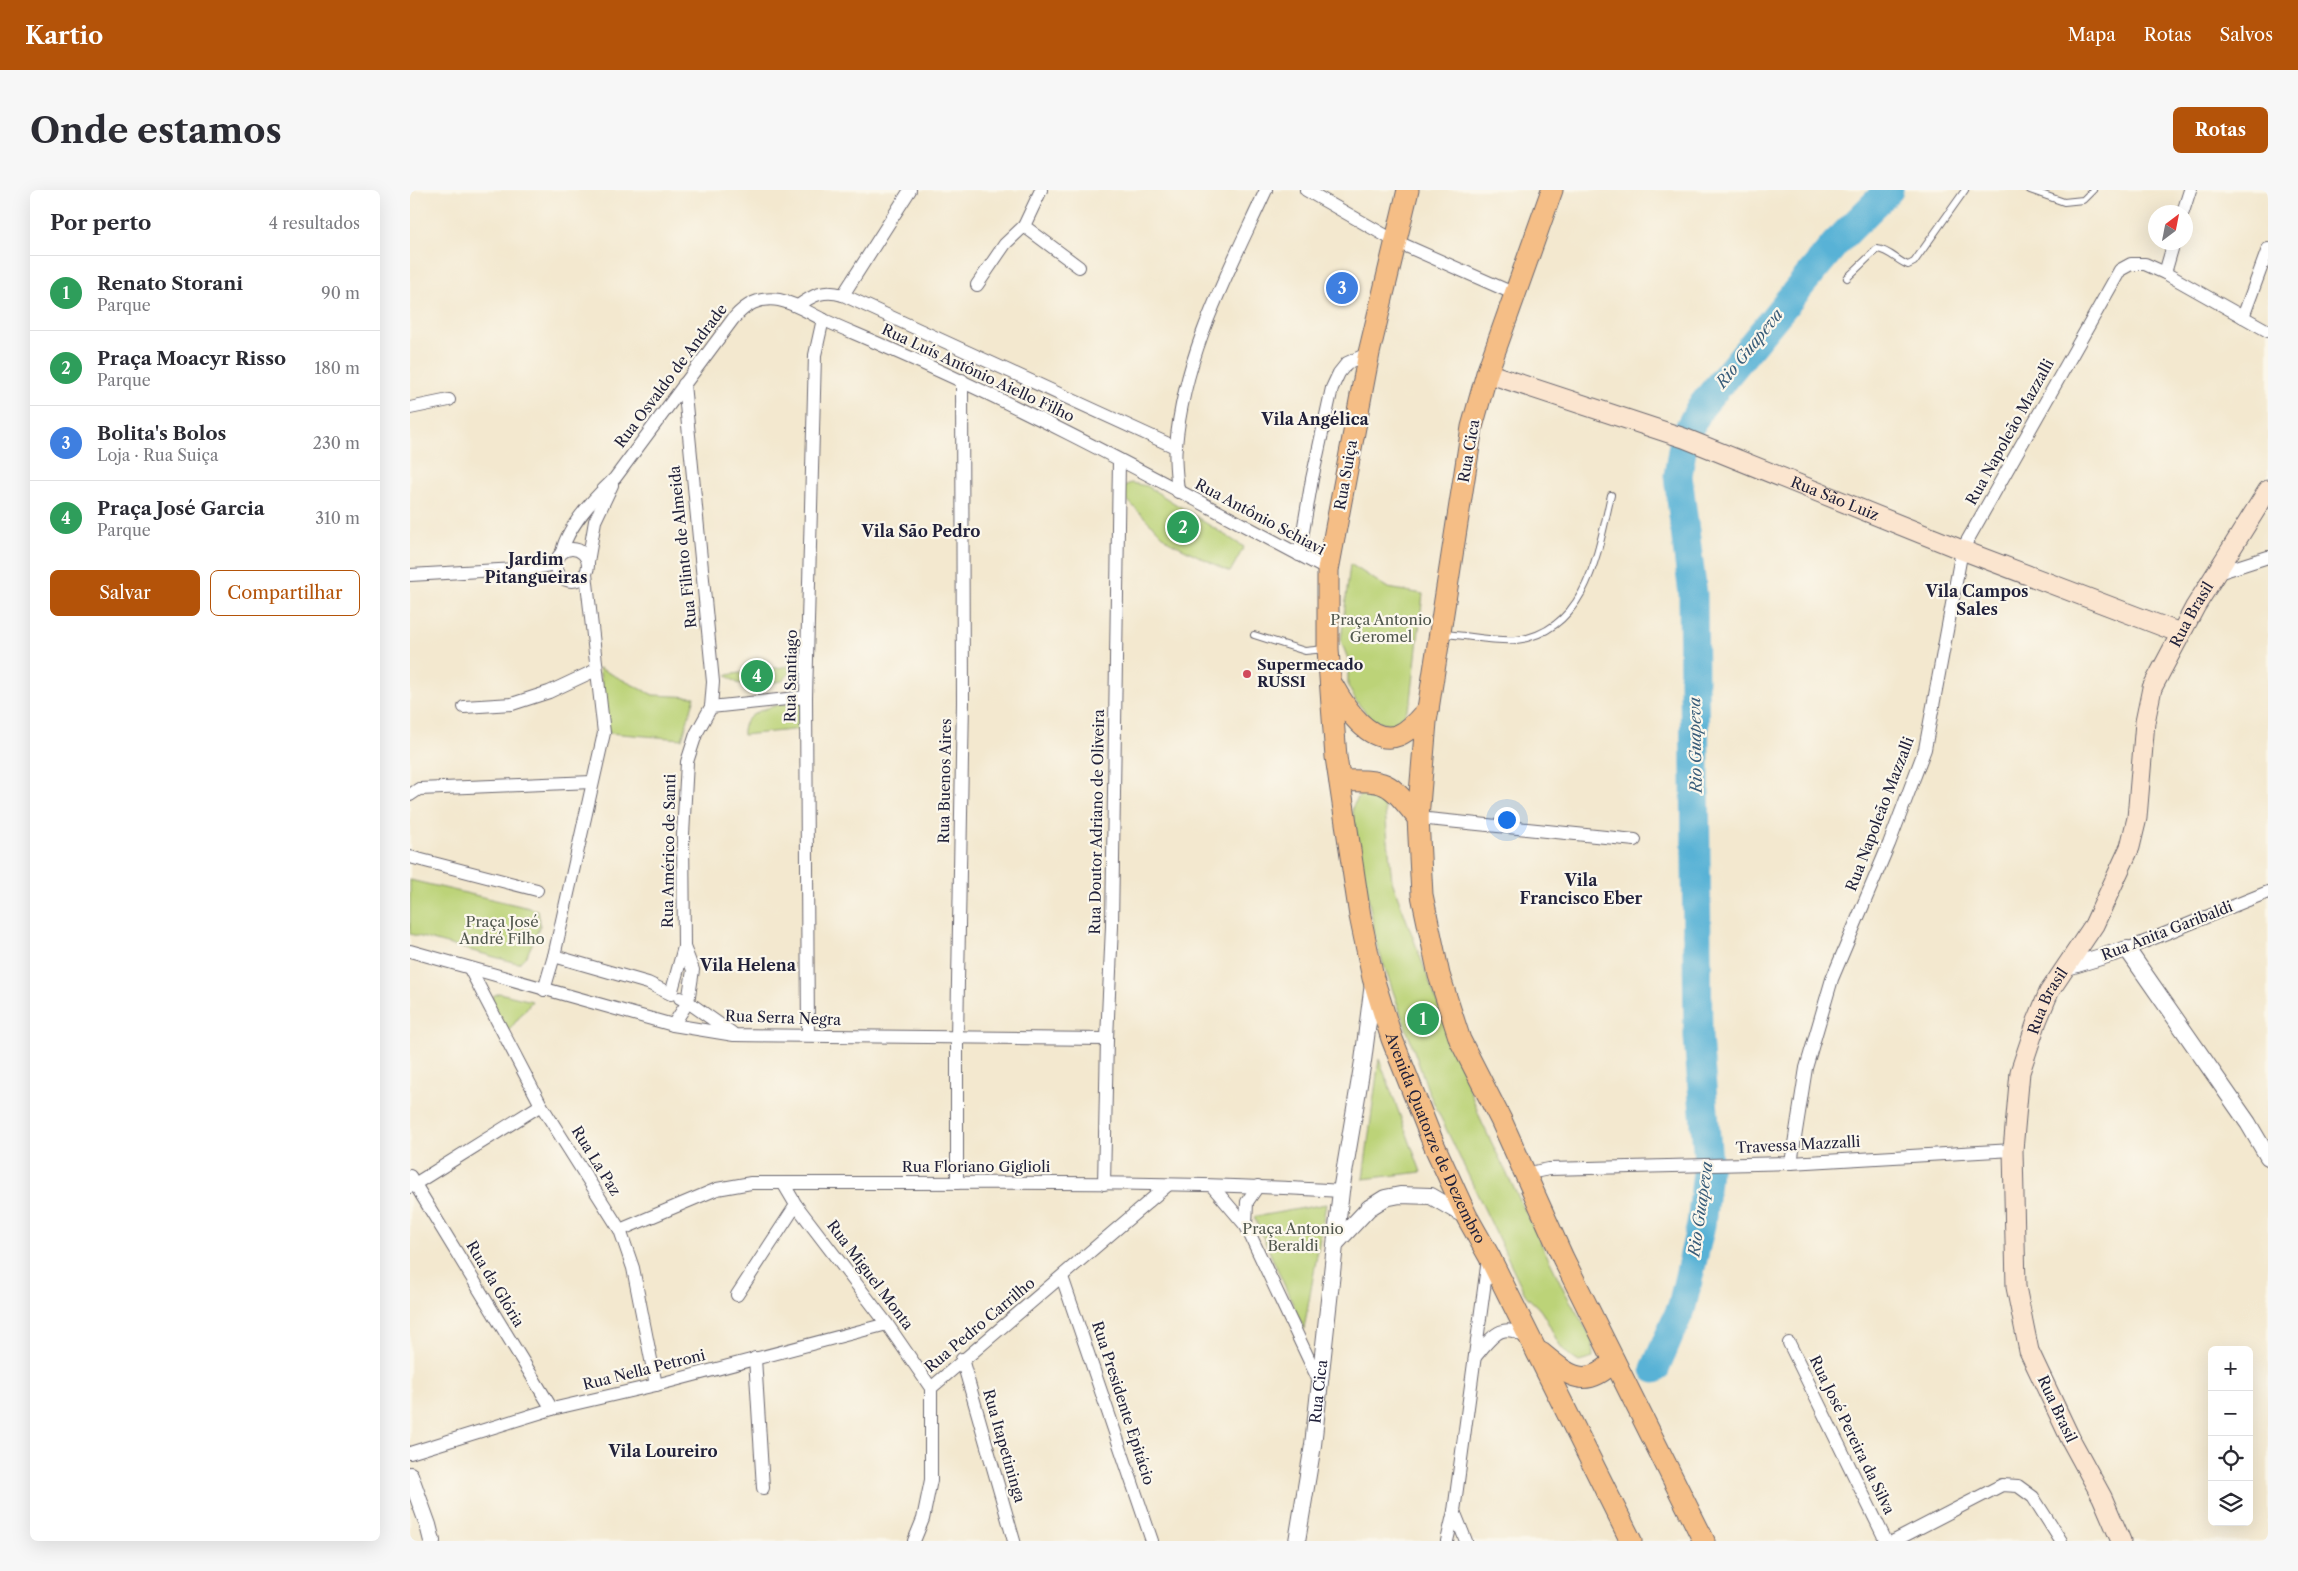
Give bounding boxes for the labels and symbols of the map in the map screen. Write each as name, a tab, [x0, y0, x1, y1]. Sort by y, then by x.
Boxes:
north arrow	[2148, 205, 2193, 250]
pin: 3	[1326, 269, 1358, 307]
street label: Rua Osvaldo de Andrade	[610, 300, 731, 451]
water label: Rio Guapeva	[1710, 304, 1787, 393]
street label: Rua Luís Antônio Aiello Filho	[879, 319, 1078, 426]
street label: Rua Napoleão Mazzalli	[1961, 355, 2058, 508]
district label: Vila Angélica	[1260, 409, 1369, 429]
street label: Rua Cica	[1454, 418, 1483, 484]
street label: Rua Suiça	[1330, 438, 1361, 511]
street label: Rua Filinto de Almeida	[664, 465, 701, 629]
street label: Rua São Luiz	[1788, 472, 1882, 525]
street label: Rua Antônio Schiavi	[1192, 474, 1329, 559]
pin: 2	[1167, 508, 1199, 546]
district label: Vila São Pedro	[861, 521, 980, 541]
district label: Jardim Pitangueiras	[485, 549, 587, 587]
street label: Rua Brasil	[2165, 578, 2218, 650]
district label: Vila Campos Sales	[1924, 581, 2029, 619]
park label: Praça Antonio Geromel	[1330, 610, 1432, 646]
street label: Rua Santiago	[780, 629, 801, 723]
place label: Supermecado RUSSI	[1257, 655, 1363, 691]
pin: 4	[741, 657, 773, 695]
marker: Supermecado RUSSI	[1241, 668, 1253, 680]
water label: Rio Guapeva	[1684, 697, 1706, 795]
street label: Rua Doutor Adriano de Oliveira	[1085, 709, 1108, 935]
street label: Rua Buenos Aires	[934, 718, 955, 844]
street label: Rua Napoleão Mazzalli	[1841, 733, 1918, 894]
street label: Rua Américo de Santi	[658, 773, 679, 928]
your location	[1494, 807, 1520, 833]
district label: Vila Francisco Eber	[1520, 870, 1643, 908]
street label: Rua Anita Garibaldi	[2098, 897, 2236, 964]
park label: Praça José André Filho	[458, 912, 545, 948]
district label: Vila Helena	[699, 955, 797, 975]
street label: Rua Brasil	[2023, 964, 2072, 1037]
pin: 1	[1407, 1000, 1439, 1038]
street label: Rua Serra Negra	[725, 1006, 841, 1029]
street label: Avenida Quatorze de Dezembro	[1381, 1029, 1490, 1247]
street label: Rua La Paz	[567, 1122, 626, 1199]
street label: Travessa Mazzalli	[1735, 1132, 1861, 1157]
street label: Rua Floriano Giglioli	[902, 1157, 1051, 1176]
water label: Rio Guapeva	[1683, 1160, 1717, 1260]
street label: Rua Miguel Monta	[823, 1216, 918, 1333]
park label: Praça Antonio Beraldi	[1242, 1219, 1344, 1255]
street label: Rua da Glória	[462, 1237, 529, 1330]
street label: Rua Pedro Carrilho	[921, 1273, 1039, 1376]
street label: Rua Presidente Epitácio	[1088, 1319, 1159, 1487]
street label: Rua Nella Petroni	[581, 1345, 707, 1394]
street label: Rua José Pereira da Silva	[1806, 1352, 1899, 1517]
street label: Rua Cica	[1305, 1359, 1331, 1424]
street label: Rua Brasil	[2034, 1372, 2082, 1446]
street label: Rua Itapetininga	[979, 1387, 1030, 1505]
district label: Vila Loureiro	[607, 1441, 718, 1461]

